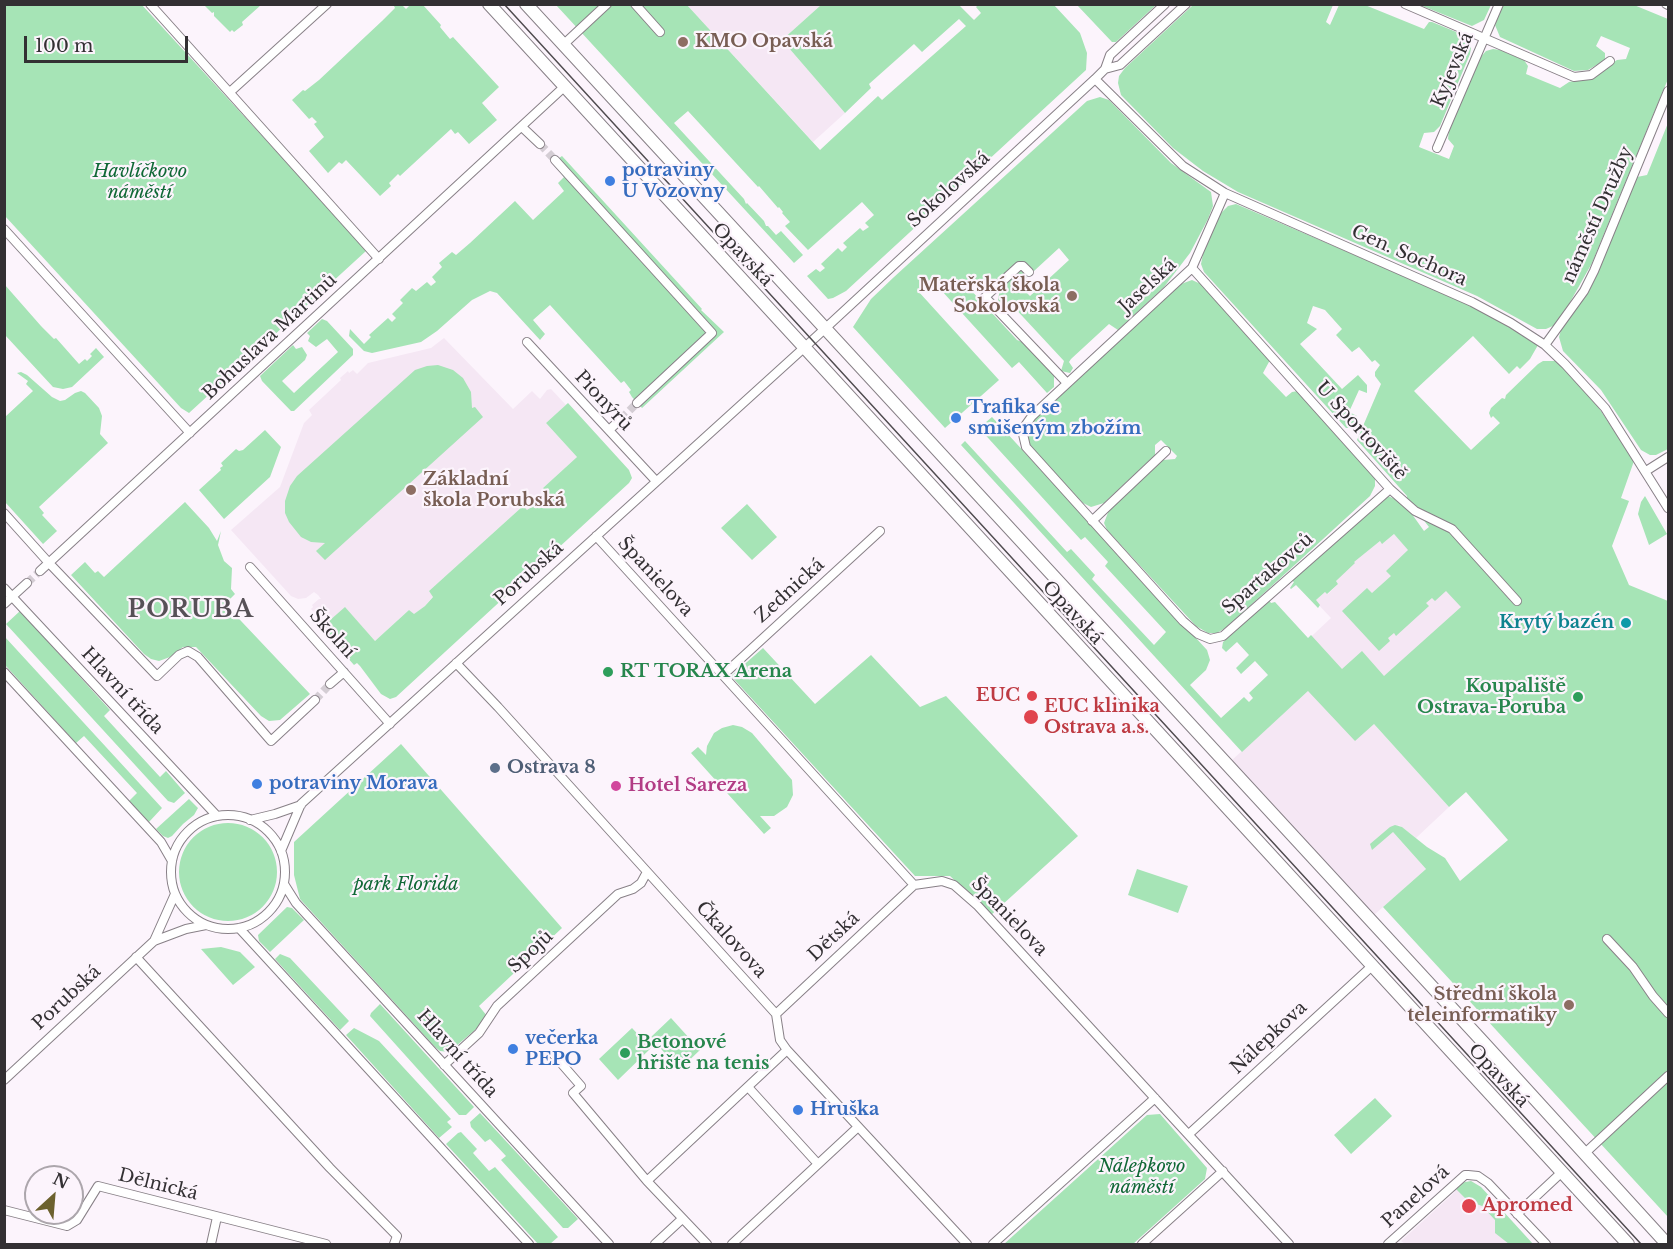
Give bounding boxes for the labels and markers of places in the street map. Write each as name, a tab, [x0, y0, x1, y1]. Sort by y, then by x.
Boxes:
place label: KMO Opavská	[695, 31, 833, 53]
marker: KMO Opavská	[676, 35, 690, 49]
place label: potraviny U Vozovny	[622, 160, 725, 202]
marker: potraviny U Vozovny	[603, 174, 617, 188]
place label: Mateřská škola Sokolovská	[919, 275, 1060, 318]
marker: Mateřská škola Sokolovská	[1065, 289, 1079, 303]
place label: Trafika se smišeným zbožím	[968, 397, 1141, 440]
marker: Trafika se smišeným zbožím	[949, 411, 963, 425]
place label: Základní škola Porubská	[423, 469, 565, 512]
marker: Základní škola Porubská	[404, 483, 418, 497]
place label: Krytý bazén	[1499, 612, 1614, 634]
marker: Krytý bazén	[1619, 616, 1633, 630]
place label: RT TORAX Arena	[620, 661, 792, 683]
marker: RT TORAX Arena	[601, 665, 615, 679]
place label: Koupaliště Ostrava-Poruba	[1417, 676, 1566, 718]
place label: EUC	[976, 685, 1020, 707]
marker: EUC	[1025, 689, 1039, 703]
marker: Koupaliště Ostrava-Poruba	[1571, 690, 1585, 704]
place label: EUC klinika Ostrava a.s.	[1044, 696, 1160, 738]
marker: EUC klinika Ostrava a.s.	[1022, 708, 1040, 726]
place label: Ostrava 8	[507, 757, 596, 779]
marker: Ostrava 8	[488, 761, 502, 775]
place label: potraviny Morava	[269, 773, 438, 795]
place label: Hotel Sareza	[628, 775, 747, 797]
marker: potraviny Morava	[250, 777, 264, 791]
marker: Hotel Sareza	[609, 779, 623, 793]
place label: Střední škola teleinformatiky	[1407, 984, 1557, 1026]
marker: Střední škola teleinformatiky	[1562, 998, 1576, 1012]
place label: večerka PEPO	[525, 1028, 598, 1070]
place label: Betonové hřiště na tenis	[637, 1032, 769, 1074]
marker: večerka PEPO	[506, 1042, 520, 1056]
marker: Betonové hřiště na tenis	[618, 1046, 632, 1060]
place label: Hruška	[810, 1099, 879, 1121]
marker: Hruška	[791, 1103, 805, 1117]
place label: Apromed	[1482, 1195, 1573, 1217]
marker: Apromed	[1460, 1197, 1478, 1215]

